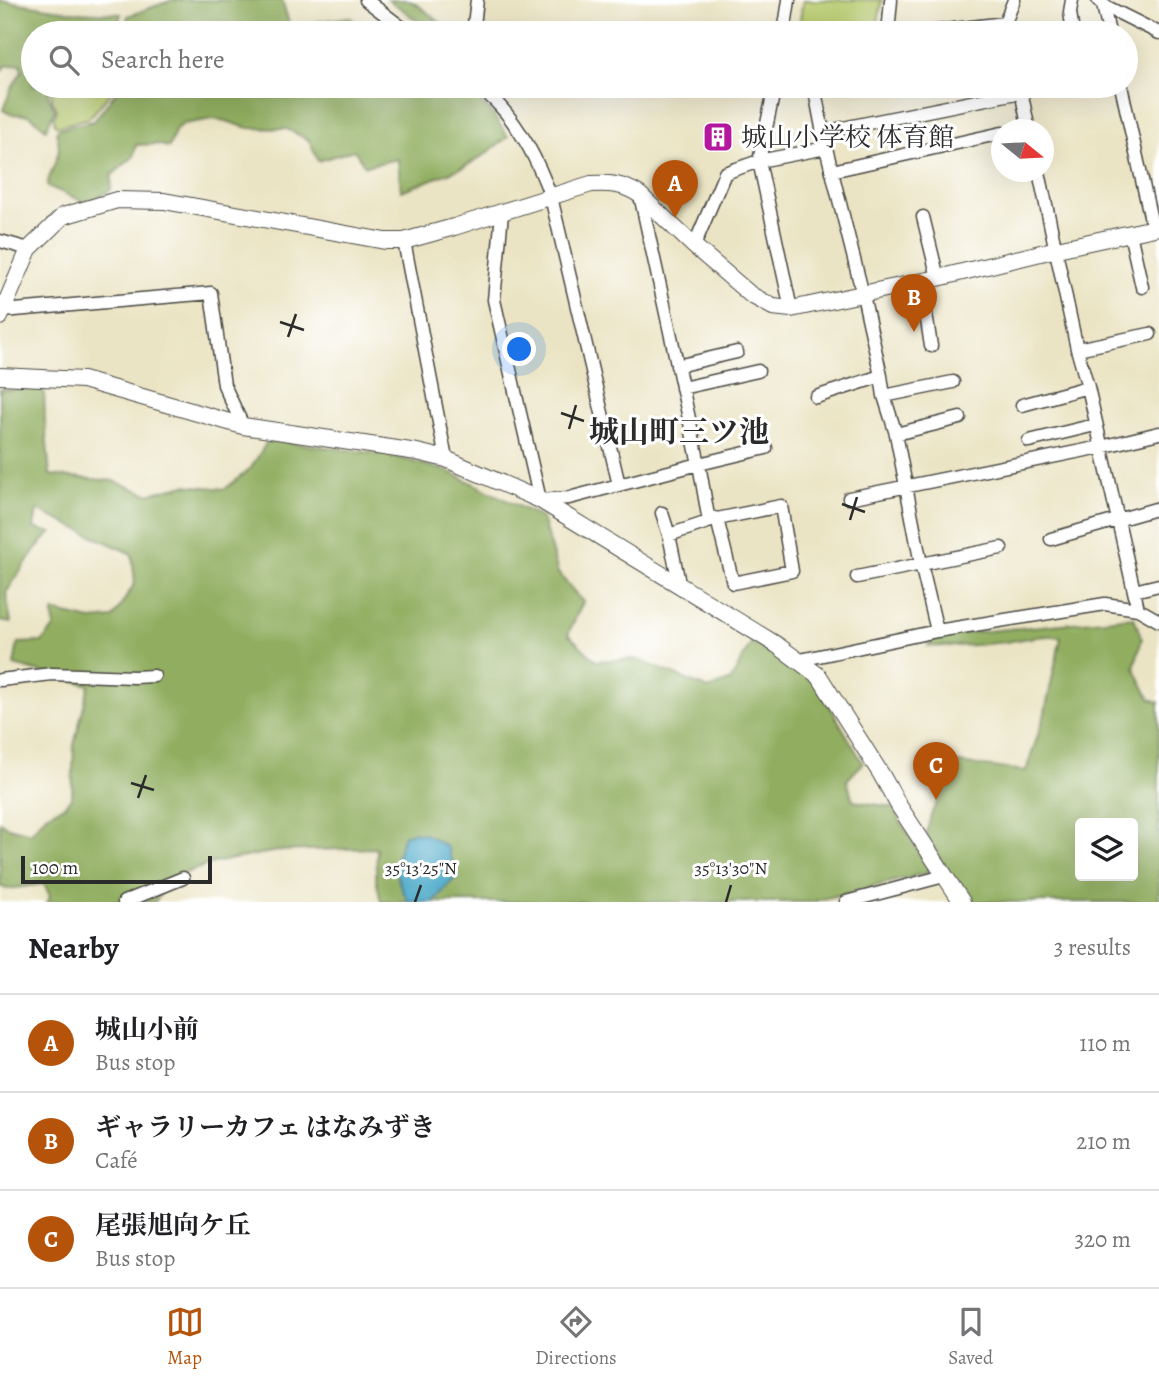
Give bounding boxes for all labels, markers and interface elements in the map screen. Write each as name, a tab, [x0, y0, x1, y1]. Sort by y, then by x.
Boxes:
search box	[21, 21, 1138, 98]
icon: search	[45, 41, 83, 79]
text: Search here	[101, 42, 225, 77]
north arrow	[991, 119, 1054, 182]
building icon: 城山小学校 体育館	[701, 120, 735, 154]
place label: 城山小学校 体育館	[741, 120, 954, 155]
pin: A	[652, 160, 698, 218]
pin: B	[891, 274, 937, 332]
your location	[502, 332, 536, 366]
district label: 城山町三ツ池	[589, 412, 769, 452]
pin: C	[913, 742, 959, 800]
map controls	[1075, 818, 1138, 881]
button: layers	[1075, 818, 1138, 881]
scale bar	[21, 853, 212, 885]
text: 100 m	[32, 855, 78, 881]
text: 35°13'25"N	[385, 856, 457, 880]
text: 35°13'30"N	[695, 856, 767, 880]
text: Nearby	[28, 928, 119, 968]
text: 3 results	[1054, 932, 1131, 963]
text: 城山小前	[95, 1012, 199, 1047]
text: A	[44, 1028, 58, 1059]
text: 110 m	[1079, 1028, 1131, 1059]
text: Bus stop	[95, 1047, 175, 1078]
text: ギャラリーカフェ はなみずき	[95, 1110, 436, 1145]
text: B	[44, 1126, 58, 1157]
text: 210 m	[1076, 1126, 1131, 1157]
text: Café	[95, 1145, 138, 1176]
text: 尾張旭向ケ丘	[95, 1208, 251, 1243]
text: C	[44, 1224, 58, 1255]
text: 320 m	[1075, 1224, 1131, 1255]
text: Bus stop	[95, 1243, 175, 1274]
tab: Map	[166, 1303, 204, 1371]
tab: Directions	[535, 1303, 617, 1371]
tab: Saved	[948, 1303, 993, 1371]

